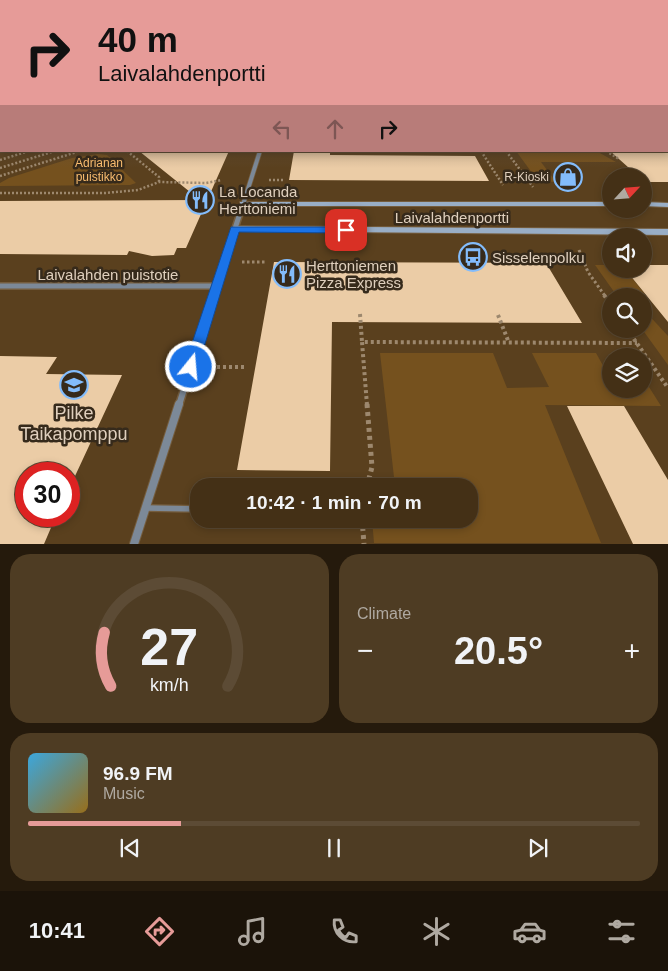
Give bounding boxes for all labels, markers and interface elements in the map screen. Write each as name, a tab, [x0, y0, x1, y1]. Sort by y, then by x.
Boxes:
icon: right	[15, 20, 80, 85]
text: 40 m	[98, 20, 178, 59]
text: Laivalahdenportti	[98, 61, 266, 86]
icon: left	[268, 115, 296, 143]
icon: ahead	[321, 115, 349, 143]
icon: right	[374, 115, 402, 143]
park label: Adrianan puistikko	[75, 156, 123, 184]
shop icon: R-Kioski	[553, 162, 583, 192]
north arrow	[602, 168, 652, 218]
map controls	[602, 168, 652, 398]
place label: R-Kioski	[504, 170, 549, 184]
place label: La Locanda Herttoniemi	[219, 183, 298, 217]
restaurant icon: La Locanda Herttoniemi	[185, 185, 215, 215]
pin	[325, 209, 367, 251]
street label: Laivalahdenportti	[395, 209, 509, 226]
icon: arrive	[332, 216, 360, 244]
button: sound	[602, 228, 652, 278]
bus stop icon: Sisselenpolku	[458, 242, 488, 272]
place label: Sisselenpolku	[492, 249, 585, 266]
place label: Herttoniemen Pizza Express	[306, 257, 401, 291]
restaurant icon: Herttoniemen Pizza Express	[272, 259, 302, 289]
street label: Laivalahden puistotie	[38, 266, 178, 283]
button: search	[602, 288, 652, 338]
position arrow	[164, 340, 216, 392]
button: layers	[602, 348, 652, 398]
school or university icon: Pilke Taikapomppu	[59, 370, 89, 400]
place label: Pilke Taikapomppu	[20, 403, 128, 444]
speed limit sign: 30	[15, 462, 80, 527]
text: 10:42 · 1 min · 70 m	[246, 492, 422, 513]
text: Climate	[357, 605, 411, 622]
text: 27	[141, 618, 198, 676]
text: 20.5°	[454, 630, 543, 672]
text: −	[357, 635, 373, 666]
text: +	[624, 635, 640, 666]
text: km/h	[150, 675, 189, 695]
text: 96.9 FM	[103, 763, 173, 784]
text: Music	[103, 785, 145, 802]
icon: previous	[116, 834, 144, 862]
icon: pause	[320, 834, 348, 862]
icon: next	[524, 834, 552, 862]
icon: directions	[142, 914, 177, 949]
icon: music	[235, 914, 270, 949]
icon: phone	[327, 914, 362, 949]
icon: climate	[419, 914, 454, 949]
icon: car	[512, 914, 547, 949]
icon: filters	[604, 914, 639, 949]
text: 10:41	[29, 918, 85, 943]

